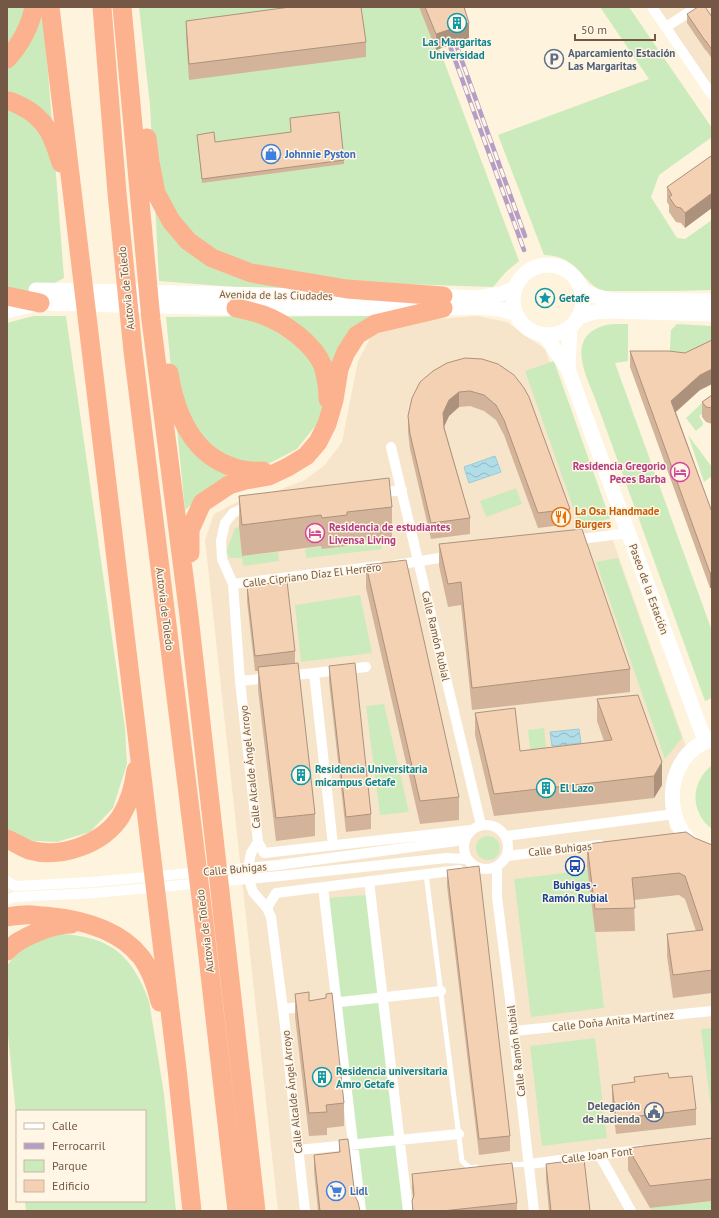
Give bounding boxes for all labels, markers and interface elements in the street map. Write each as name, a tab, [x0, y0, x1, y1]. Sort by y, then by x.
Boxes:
building icon: Las Margaritas Universidad	[446, 12, 468, 34]
scale bar	[575, 16, 655, 42]
text: 50 m	[581, 22, 607, 37]
place label: Las Margaritas Universidad	[423, 35, 492, 62]
place label: Aparcamiento Estación Las Margaritas	[568, 46, 675, 73]
parking icon: Aparcamiento Estación Las Margaritas	[543, 48, 565, 70]
shop icon: Johnnie Pyston	[260, 143, 282, 165]
place label: Johnnie Pyston	[284, 147, 356, 161]
street label: Autovía de Toledo	[115, 246, 137, 330]
street label: Avenida de las Ciudades	[219, 287, 333, 303]
place icon: Getafe	[534, 287, 556, 309]
place label: Getafe	[559, 291, 590, 305]
place label: Residencia Gregorio Peces Barba	[573, 459, 666, 486]
hotel icon: Residencia Gregorio Peces Barba	[669, 461, 691, 483]
place label: La Osa Handmade Burgers	[575, 504, 660, 531]
restaurant icon: La Osa Handmade Burgers	[550, 506, 572, 528]
place label: Residencia de estudiantes Livensa Living	[329, 520, 451, 547]
hotel icon: Residencia de estudiantes Livensa Living	[304, 522, 326, 544]
street label: Paseo de la Estación	[626, 542, 672, 636]
street label: Calle Cipriano Díaz El Herrero	[242, 560, 382, 590]
street label: Autovía de Toledo	[153, 567, 177, 651]
street label: Calle Ramón Rubial	[419, 590, 453, 683]
street label: Calle Alcalde Ángel Arroyo	[237, 705, 263, 829]
place label: Residencia Universitaria micampus Getafe	[315, 762, 427, 789]
building icon: Residencia Universitaria micampus Getafe	[290, 764, 312, 786]
building icon: El Lazo	[535, 777, 557, 799]
place label: El Lazo	[560, 781, 594, 795]
street label: Calle Buhigas	[528, 839, 593, 859]
bus stop icon: Buhigas - Ramón Rubial	[564, 855, 586, 877]
street label: Calle Buhigas	[203, 859, 268, 879]
place label: Buhigas - Ramón Rubial	[542, 878, 609, 905]
street label: Autovía de Toledo	[193, 889, 217, 973]
street label: Calle Ramón Rubial	[503, 1004, 529, 1098]
street label: Calle Doña Anita Martínez	[551, 1008, 675, 1034]
street label: Calle Alcalde Ángel Arroyo	[279, 1030, 305, 1154]
place label: Residencia universitaria Amro Getafe	[336, 1064, 447, 1091]
building icon: Residencia universitaria Amro Getafe	[311, 1066, 333, 1088]
place label: Delegación de Hacienda	[582, 1099, 640, 1126]
public building icon: Delegación de Hacienda	[643, 1101, 665, 1123]
legend	[16, 1110, 146, 1202]
text: Calle	[52, 1118, 78, 1133]
text: Ferrocarril	[52, 1138, 106, 1153]
street label: Calle Joan Font	[561, 1144, 634, 1166]
text: Parque	[52, 1158, 87, 1173]
text: Edificio	[52, 1178, 90, 1193]
supermarket icon: Lidl	[325, 1180, 347, 1202]
place label: Lidl	[350, 1184, 369, 1198]

